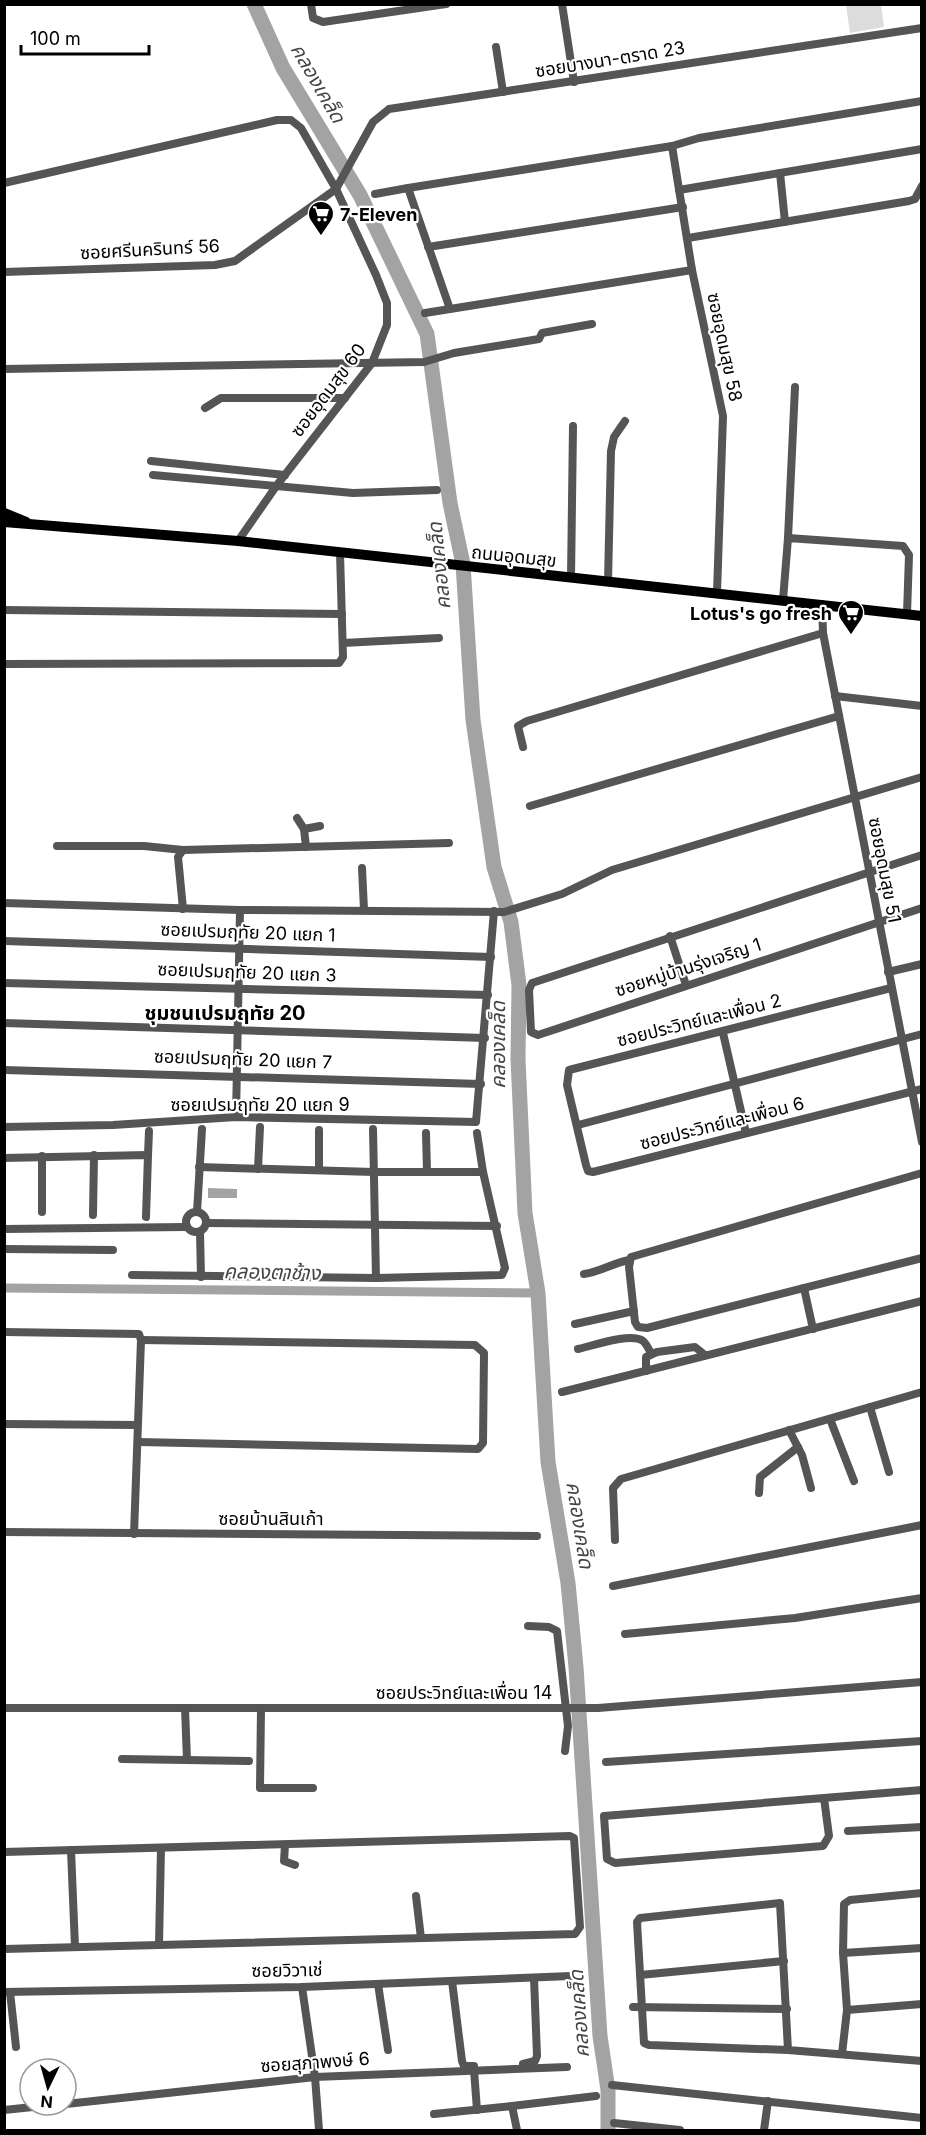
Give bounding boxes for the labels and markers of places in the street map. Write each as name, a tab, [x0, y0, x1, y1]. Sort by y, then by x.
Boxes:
supermarket icon: 7-Eleven	[306, 199, 336, 237]
place label: 7-Eleven	[340, 204, 418, 225]
supermarket icon: Lotus's go fresh	[836, 598, 866, 636]
place label: Lotus's go fresh	[690, 603, 832, 624]

